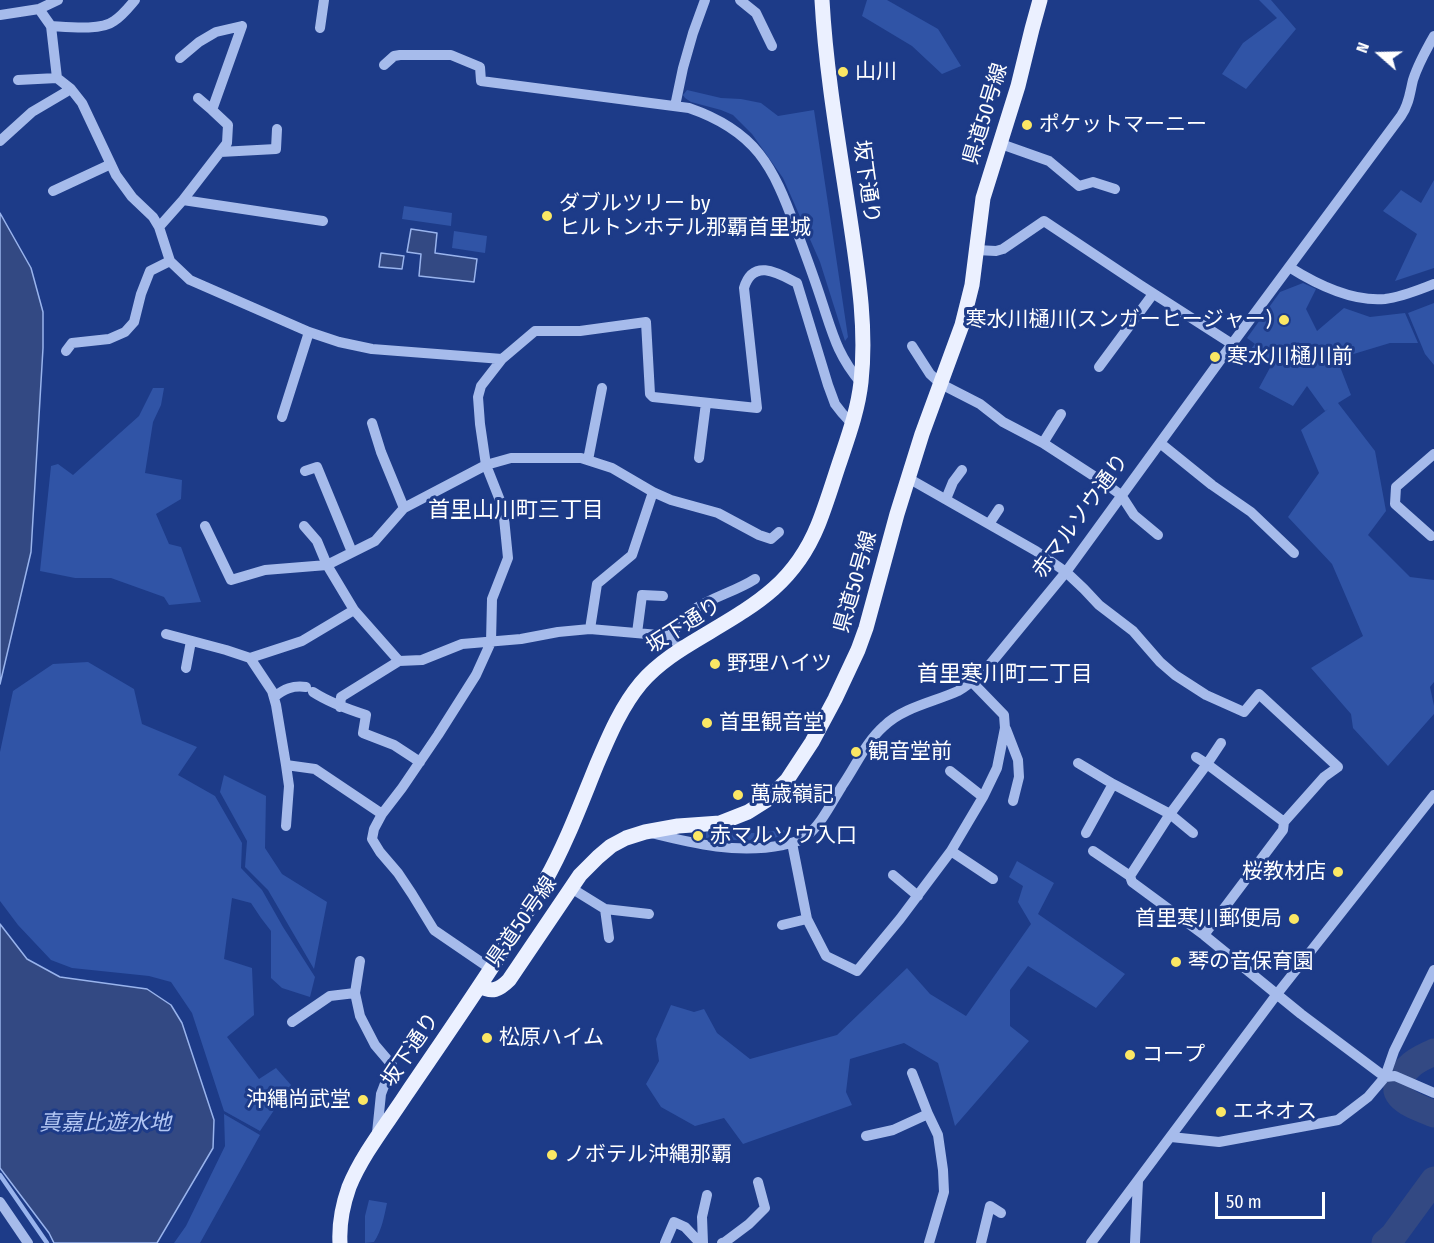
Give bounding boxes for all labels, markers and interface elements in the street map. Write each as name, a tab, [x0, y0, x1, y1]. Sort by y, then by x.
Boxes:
north arrow	[1350, 24, 1410, 84]
text: N	[1352, 40, 1373, 55]
place label: 山川	[855, 59, 897, 85]
street label: 県道50号線	[959, 60, 1013, 168]
marker: 山川	[836, 65, 850, 79]
place label: ポケットマーニー	[1039, 112, 1207, 138]
marker: ポケットマーニー	[1020, 118, 1034, 132]
street label: 坂下通り	[848, 139, 884, 225]
place label: ダブルツリー by ヒルトンホテル那覇首里城	[559, 191, 811, 241]
marker: ダブルツリー by ヒルトンホテル那覇首里城	[540, 209, 554, 223]
place label: 寒水川樋川(スンガーヒージャー)	[966, 307, 1272, 333]
marker: 寒水川樋川(スンガーヒージャー)	[1277, 313, 1291, 327]
place label: 寒水川樋川前	[1227, 344, 1353, 370]
marker: 寒水川樋川前	[1208, 350, 1222, 364]
street label: 赤マルソウ通り	[1028, 449, 1134, 583]
district label: 首里山川町三丁目	[428, 498, 604, 524]
street label: 県道50号線	[829, 528, 883, 636]
street label: 坂下通り	[642, 593, 726, 659]
place label: 野理ハイツ	[727, 651, 832, 677]
marker: 野理ハイツ	[708, 657, 722, 671]
district label: 首里寒川町二丁目	[917, 662, 1093, 688]
place label: 首里観音堂	[719, 710, 824, 736]
marker: 首里観音堂	[700, 716, 714, 730]
place label: 観音堂前	[868, 739, 952, 765]
marker: 観音堂前	[849, 745, 863, 759]
place label: 萬歳嶺記	[750, 782, 834, 808]
marker: 萬歳嶺記	[731, 788, 745, 802]
place label: 赤マルソウ入口	[710, 823, 857, 849]
marker: 赤マルソウ入口	[691, 829, 705, 843]
place label: 桜教材店	[1242, 859, 1326, 885]
marker: 桜教材店	[1331, 865, 1345, 879]
street label: 県道50号線	[482, 872, 562, 972]
place label: 首里寒川郵便局	[1135, 906, 1282, 932]
marker: 首里寒川郵便局	[1287, 912, 1301, 926]
place label: 琴の音保育園	[1188, 949, 1314, 975]
marker: 琴の音保育園	[1169, 955, 1183, 969]
street label: 坂下通り	[377, 1008, 445, 1092]
place label: 松原ハイム	[499, 1025, 604, 1051]
marker: 松原ハイム	[480, 1031, 494, 1045]
place label: コープ	[1142, 1042, 1205, 1068]
marker: コープ	[1123, 1048, 1137, 1062]
place label: 沖縄尚武堂	[246, 1087, 351, 1113]
marker: 沖縄尚武堂	[356, 1093, 370, 1107]
place label: エネオス	[1233, 1099, 1317, 1125]
marker: エネオス	[1214, 1105, 1228, 1119]
water label: 真嘉比遊水地	[39, 1111, 171, 1137]
place label: ノボテル沖縄那覇	[564, 1142, 732, 1168]
marker: ノボテル沖縄那覇	[545, 1148, 559, 1162]
scale bar	[1218, 1180, 1328, 1218]
text: 50 m	[1226, 1191, 1262, 1213]

